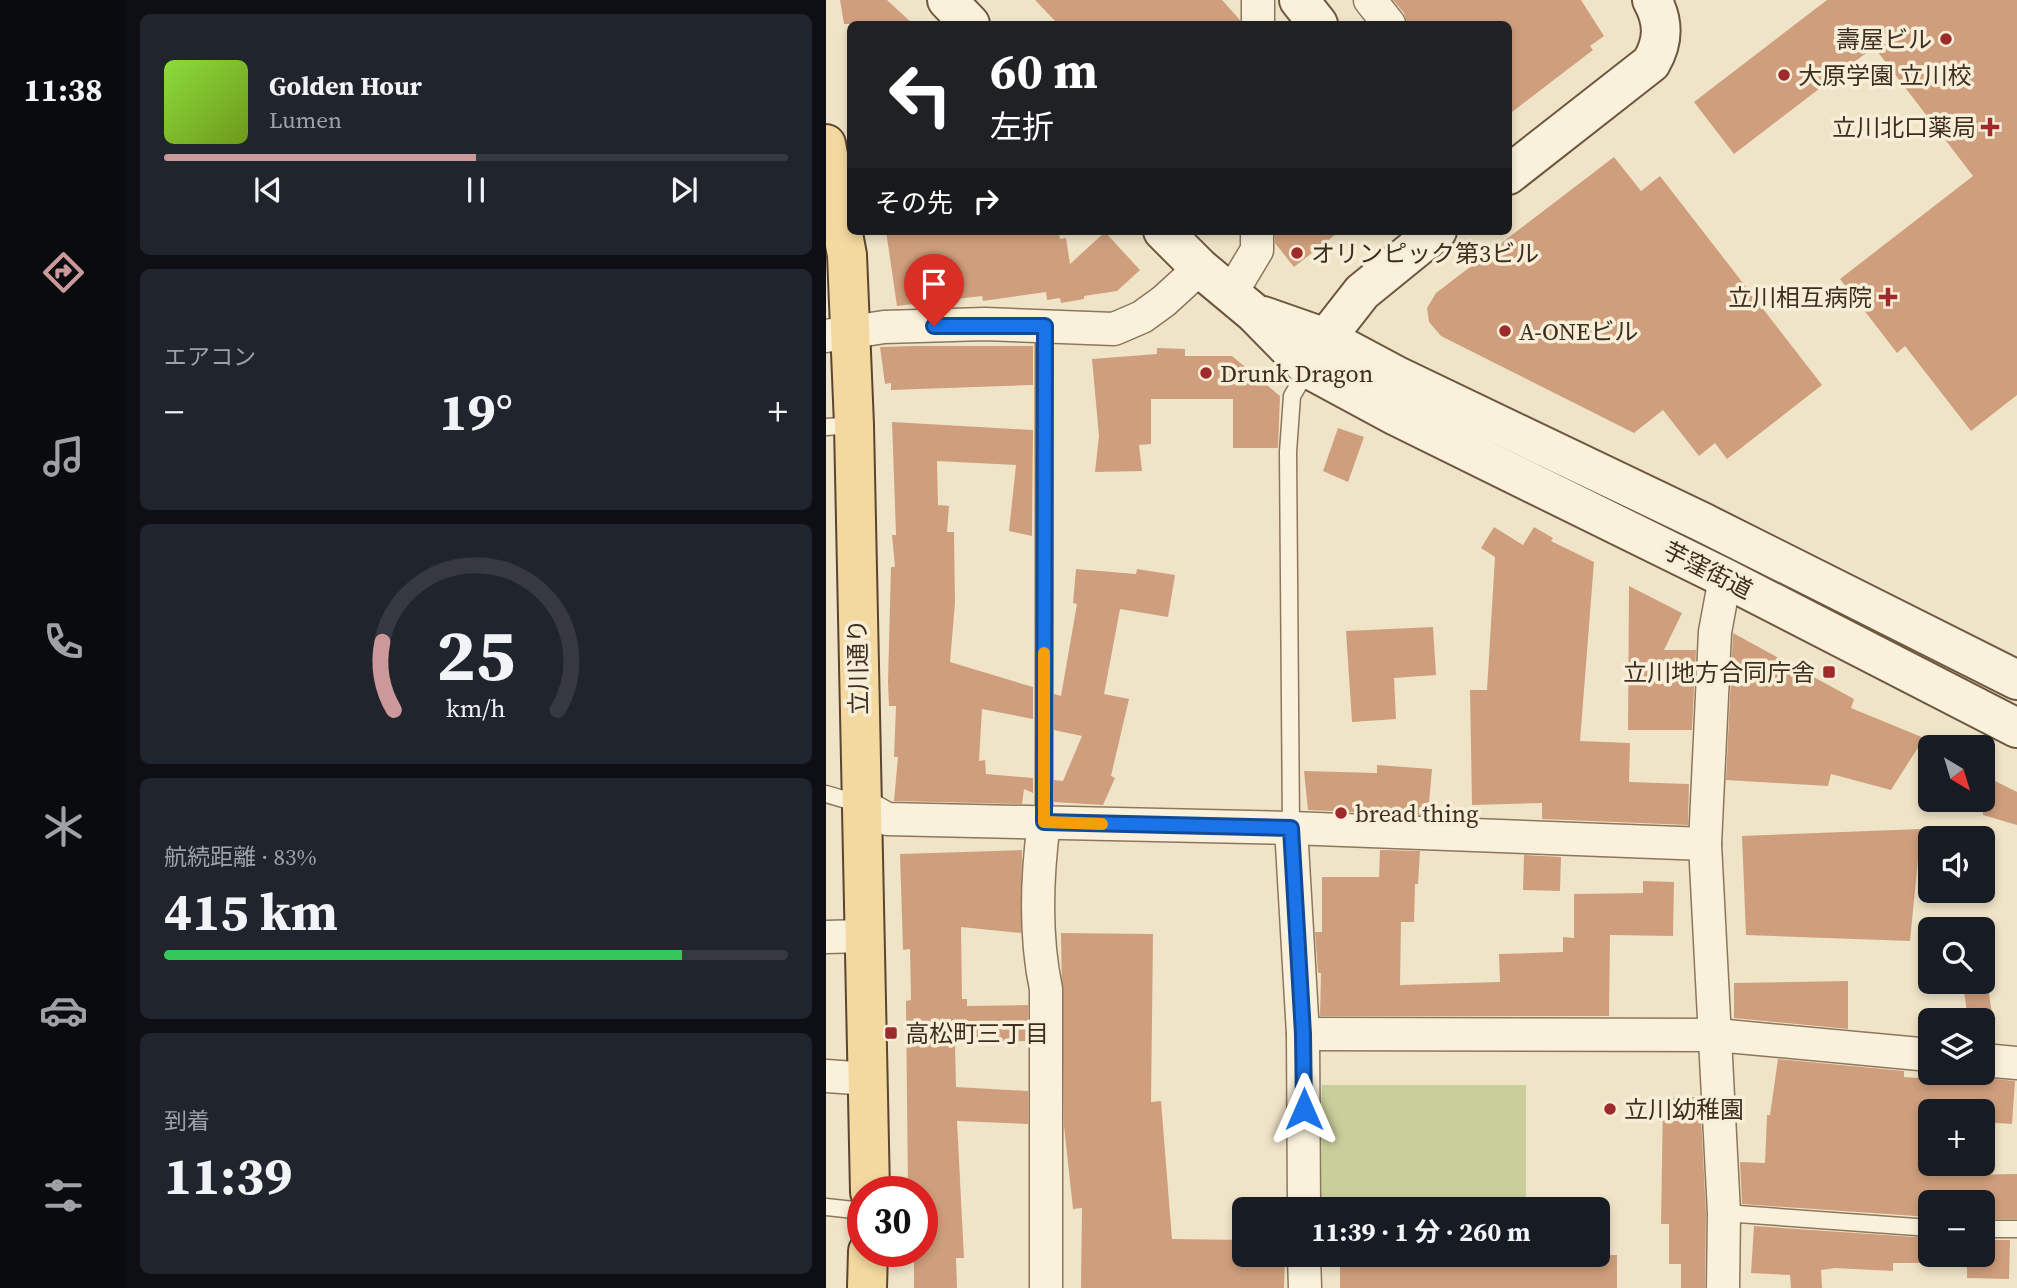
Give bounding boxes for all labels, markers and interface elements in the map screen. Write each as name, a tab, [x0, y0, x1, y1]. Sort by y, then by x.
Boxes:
place label: 壽屋ビル	[1836, 23, 1932, 56]
marker: 壽屋ビル	[1938, 31, 1954, 47]
text: 60 m	[990, 37, 1098, 104]
icon: left	[875, 49, 966, 140]
place label: 大原学園 立川校	[1798, 59, 1972, 92]
marker: 大原学園 立川校	[1776, 67, 1792, 83]
text: 11:38	[24, 68, 102, 112]
text: Golden Hour	[269, 68, 422, 104]
text: Lumen	[269, 104, 342, 136]
text: 左折	[990, 105, 1054, 149]
place label: 立川北口薬局	[1832, 111, 1976, 144]
marker: 立川北口薬局	[1982, 119, 1998, 135]
icon: previous	[249, 171, 287, 209]
icon: pause	[457, 171, 495, 209]
icon: next	[665, 171, 703, 209]
icon: right	[967, 182, 1005, 220]
text: その先	[875, 185, 953, 221]
place label: オリンピック第3ビル	[1311, 237, 1539, 270]
marker: オリンピック第3ビル	[1289, 245, 1305, 261]
icon: directions	[39, 248, 88, 297]
pin	[904, 254, 964, 326]
icon: arrive	[915, 265, 953, 303]
place label: 立川相互病院	[1728, 281, 1872, 314]
marker: 立川相互病院	[1878, 287, 1898, 307]
place label: A-ONEビル	[1519, 315, 1638, 348]
marker: A-ONEビル	[1497, 323, 1513, 339]
text: エアコン	[164, 341, 256, 373]
place label: Drunk Dragon	[1220, 357, 1373, 390]
marker: Drunk Dragon	[1198, 365, 1214, 381]
text: 19°	[439, 376, 513, 447]
text: −	[164, 386, 184, 438]
text: +	[768, 386, 788, 438]
icon: music	[39, 432, 88, 481]
street label: 芋窪街道	[1658, 534, 1758, 606]
text: 25	[437, 605, 515, 704]
icon: phone	[39, 617, 88, 666]
street label: 立川通り	[841, 619, 875, 715]
place label: 立川地方合同庁舎	[1623, 656, 1815, 689]
marker: 立川地方合同庁舎	[1821, 664, 1837, 680]
text: km/h	[446, 691, 506, 725]
north arrow	[1918, 735, 1995, 812]
map controls	[1918, 735, 1995, 1267]
place label: bread thing	[1355, 797, 1479, 830]
icon: climate	[39, 802, 88, 851]
marker: bread thing	[1333, 805, 1349, 821]
button: sound	[1918, 826, 1995, 903]
text: 航続距離 · 83%	[164, 841, 317, 873]
text: 415 km	[164, 876, 338, 947]
button: search	[1918, 917, 1995, 994]
icon: car	[39, 986, 88, 1035]
button: layers	[1918, 1008, 1995, 1085]
place label: 高松町三丁目	[905, 1017, 1049, 1050]
marker: 高松町三丁目	[883, 1025, 899, 1041]
position arrow	[1267, 1072, 1341, 1146]
place label: 立川幼稚園	[1624, 1093, 1744, 1126]
button: +	[1918, 1099, 1995, 1176]
marker: 立川幼稚園	[1602, 1101, 1618, 1117]
text: 到着	[164, 1105, 210, 1137]
text: 11:39	[164, 1140, 292, 1211]
icon: filters	[39, 1171, 88, 1220]
speed limit sign: 30	[847, 1176, 938, 1267]
button: −	[1918, 1190, 1995, 1267]
text: 11:39 · 1 分 · 260 m	[1311, 1214, 1531, 1250]

